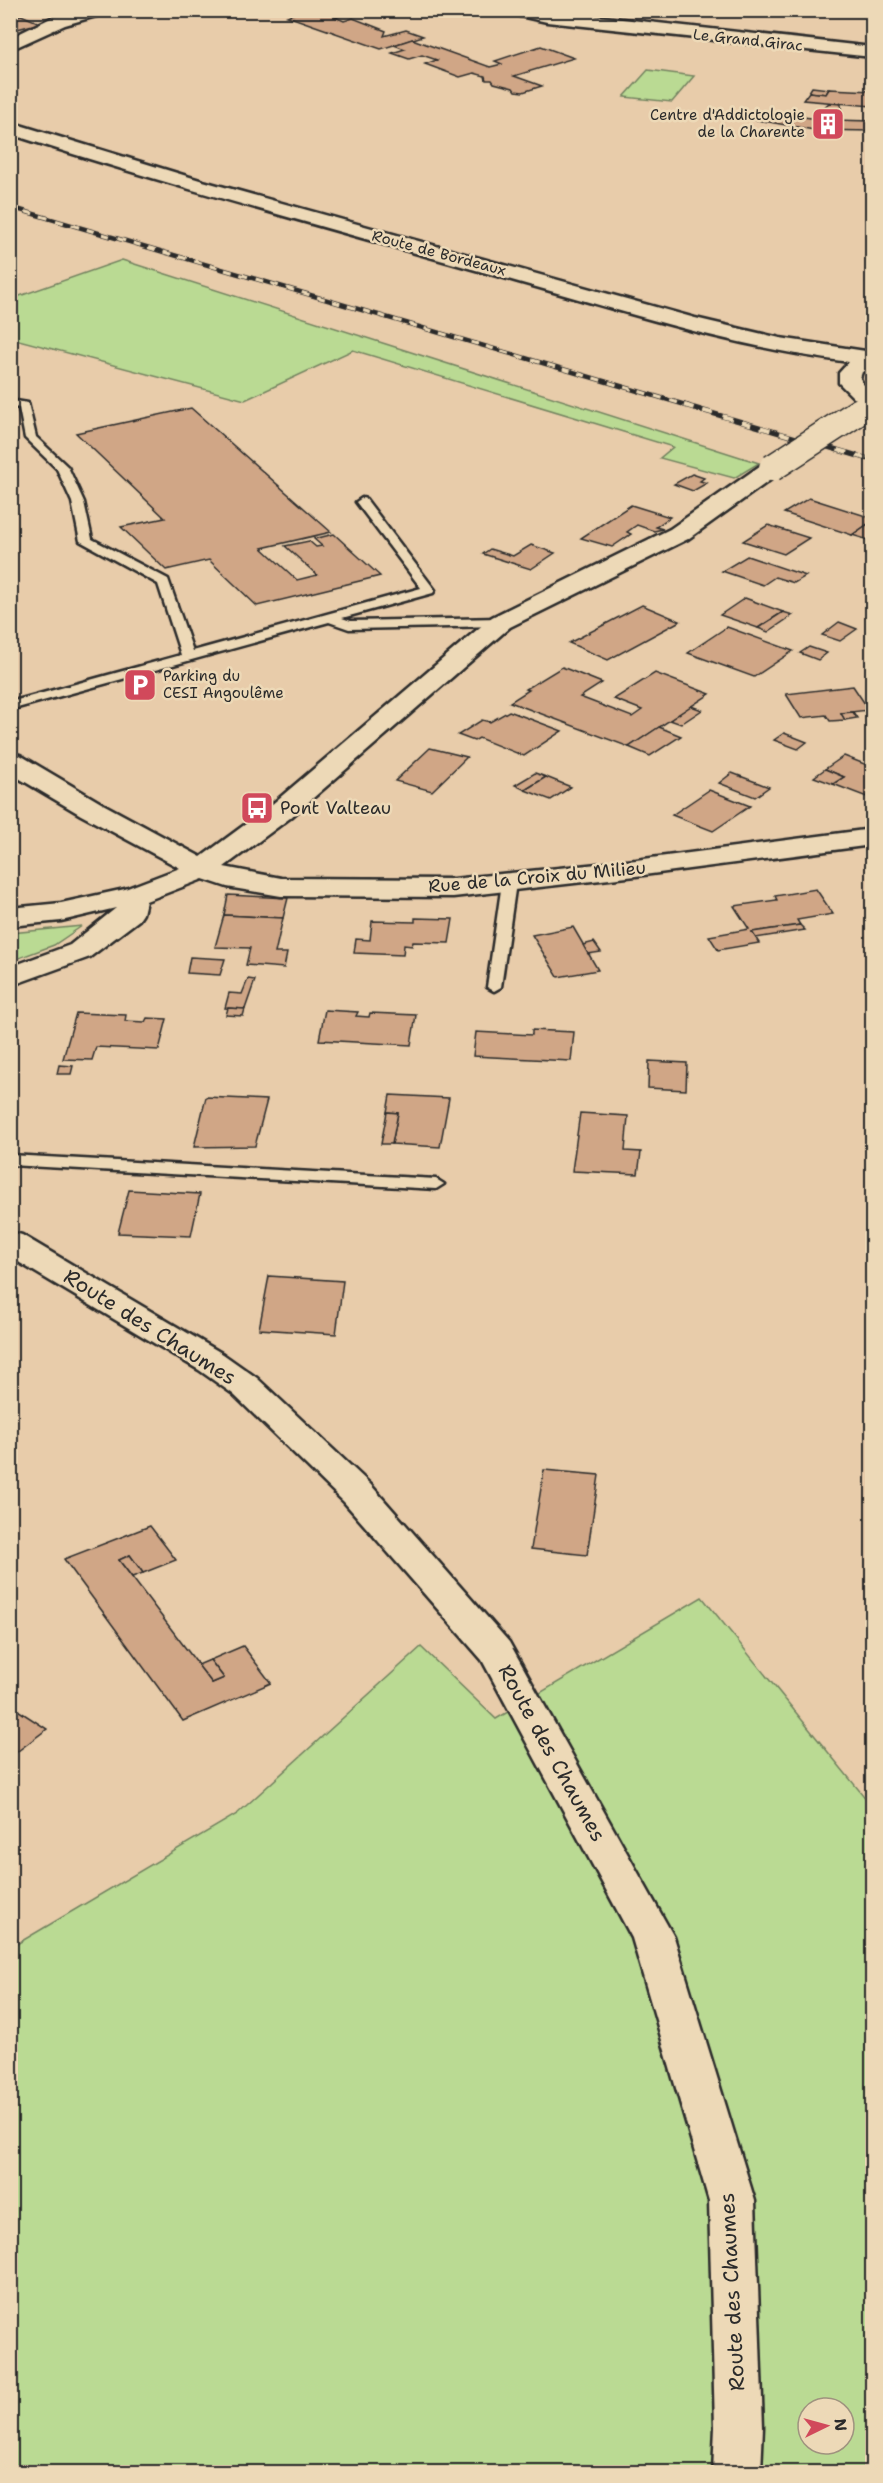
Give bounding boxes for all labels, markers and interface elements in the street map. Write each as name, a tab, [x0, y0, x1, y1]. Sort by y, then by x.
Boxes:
street label: Le Grand Girac	[692, 24, 804, 56]
place label: Centre d'Addictologie de la Charente	[650, 105, 805, 142]
building icon: Centre d'Addictologie de la Charente	[810, 106, 846, 142]
street label: Route de Bordeaux	[370, 225, 508, 281]
place label: Parking du CESI Angoulême	[163, 666, 284, 703]
parking icon: Parking du CESI Angoulême	[122, 667, 158, 703]
bus stop icon: Pont Valteau	[239, 790, 275, 826]
place label: Pont Valteau	[280, 796, 391, 820]
street label: Rue de la Croix du Milieu	[427, 856, 647, 898]
street label: Route des Chaumes	[58, 1262, 242, 1392]
street label: Route des Chaumes	[492, 1659, 612, 1847]
street label: Route des Chaumes	[713, 2192, 751, 2392]
north arrow	[796, 2396, 856, 2456]
text: N	[829, 2418, 851, 2432]

